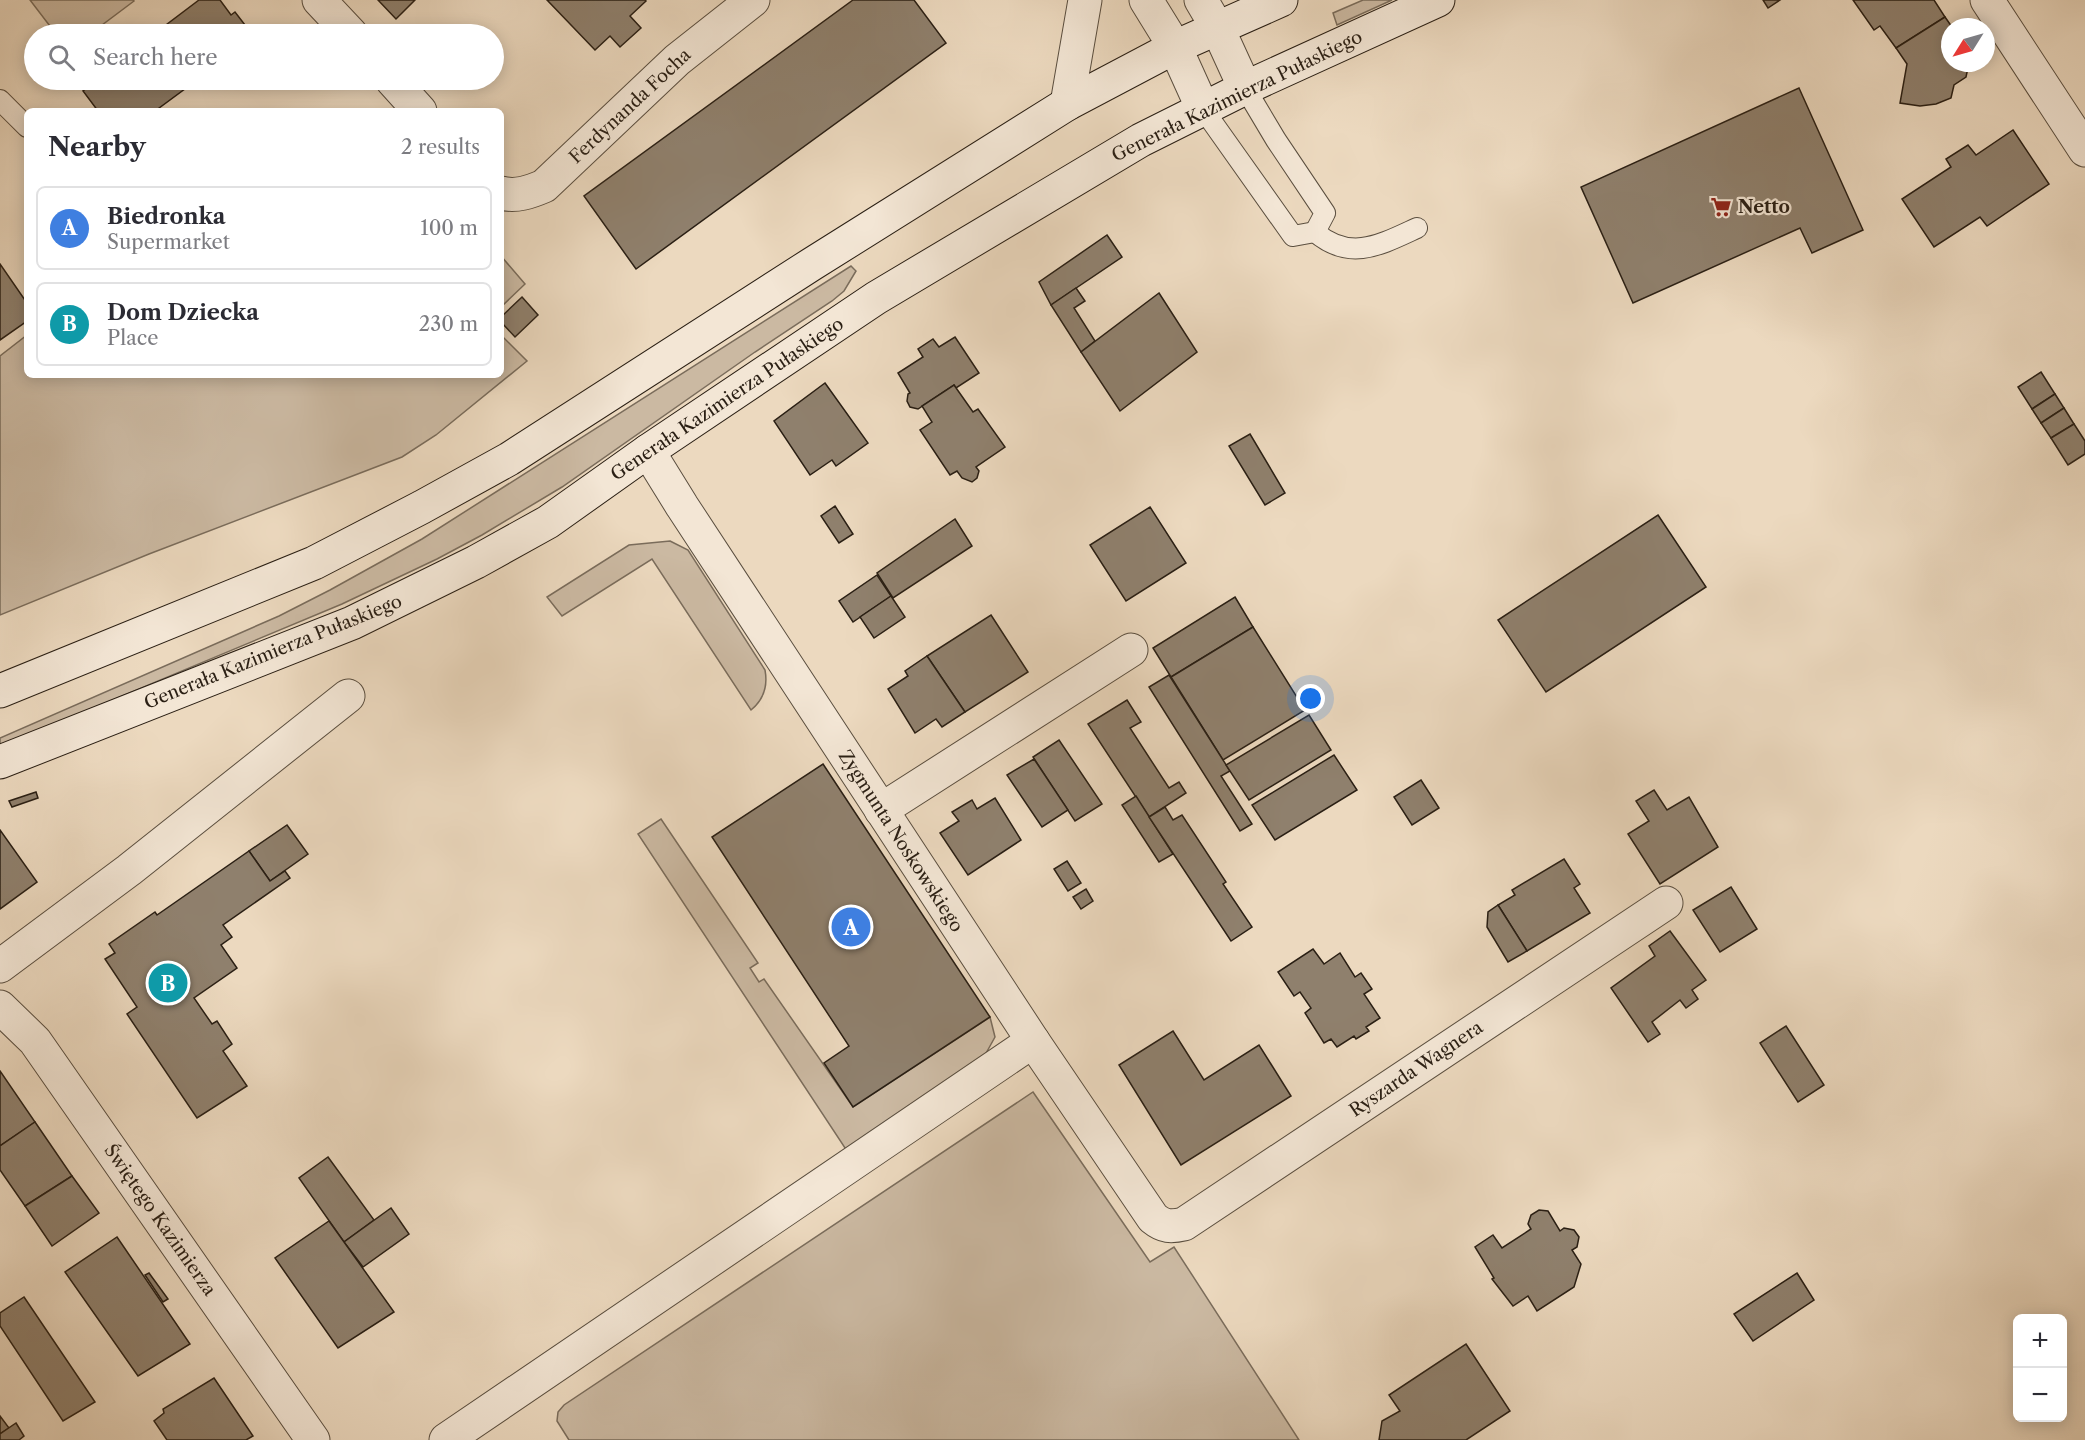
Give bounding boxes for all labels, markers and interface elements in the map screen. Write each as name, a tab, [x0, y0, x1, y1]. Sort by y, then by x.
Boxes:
north arrow	[1941, 18, 1995, 72]
search box	[24, 24, 504, 90]
street label: Generała Kazimierza Pułaskiego	[1108, 26, 1366, 166]
icon: search	[45, 41, 78, 74]
text: Search here	[93, 44, 218, 71]
street label: Ferdynanda Focha	[565, 44, 696, 168]
text: Nearby	[48, 131, 146, 163]
text: 2 results	[401, 135, 480, 159]
supermarket icon: Netto	[1709, 195, 1733, 219]
place label: Netto	[1738, 196, 1790, 218]
text: Biedronka	[107, 203, 226, 230]
text: A	[62, 216, 77, 240]
text: 100 m	[420, 216, 478, 240]
text: Supermarket	[107, 230, 230, 254]
text: Dom Dziecka	[107, 299, 259, 326]
text: B	[62, 312, 77, 336]
text: 230 m	[419, 312, 478, 336]
street label: Generała Kazimierza Pułaskiego	[606, 313, 848, 485]
text: Place	[107, 326, 158, 350]
street label: Generała Kazimierza Pułaskiego	[141, 590, 405, 714]
your location	[1296, 684, 1325, 713]
street label: Zygmunta Noskowskiego	[834, 746, 968, 936]
pin: A	[832, 904, 870, 950]
pin: B	[148, 960, 188, 1006]
street label: Ryszarda Wagnera	[1345, 1016, 1487, 1122]
street label: Świętego Kazimierza	[99, 1140, 222, 1300]
map controls	[2013, 1314, 2067, 1422]
button: +	[2013, 1314, 2067, 1368]
button: −	[2013, 1368, 2067, 1422]

